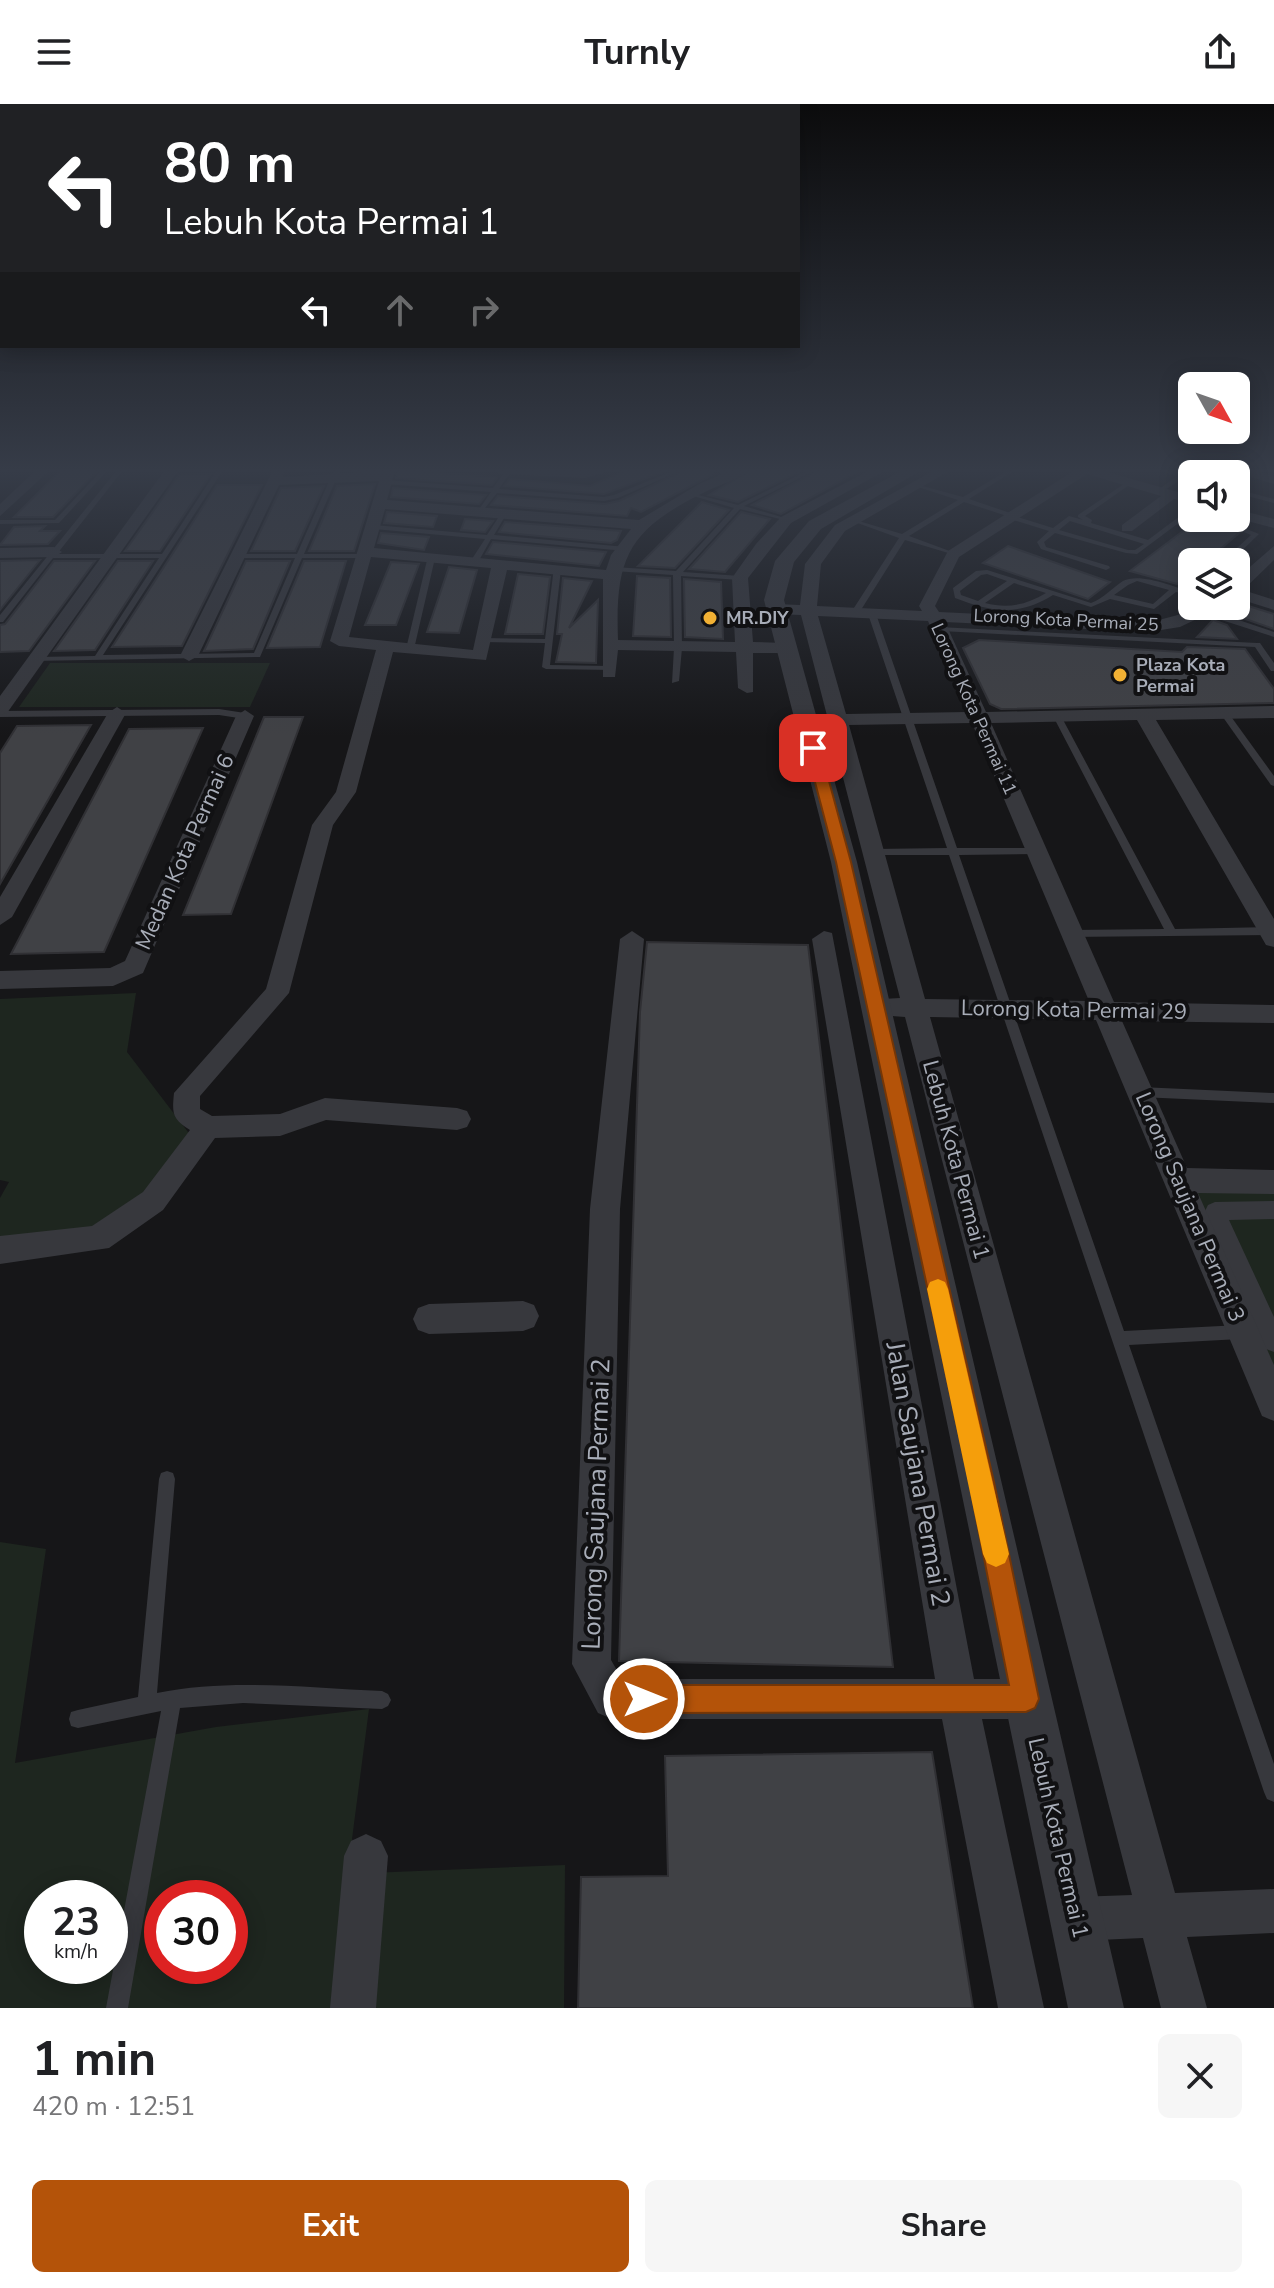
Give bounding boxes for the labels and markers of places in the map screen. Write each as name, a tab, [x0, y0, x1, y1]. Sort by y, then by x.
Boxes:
place label: MR.DIY	[726, 606, 789, 630]
marker: MR.DIY	[701, 609, 719, 627]
place label: Plaza Kota Permai	[1136, 653, 1225, 698]
marker: Plaza Kota Permai	[1111, 666, 1129, 684]
pin	[779, 714, 847, 782]

